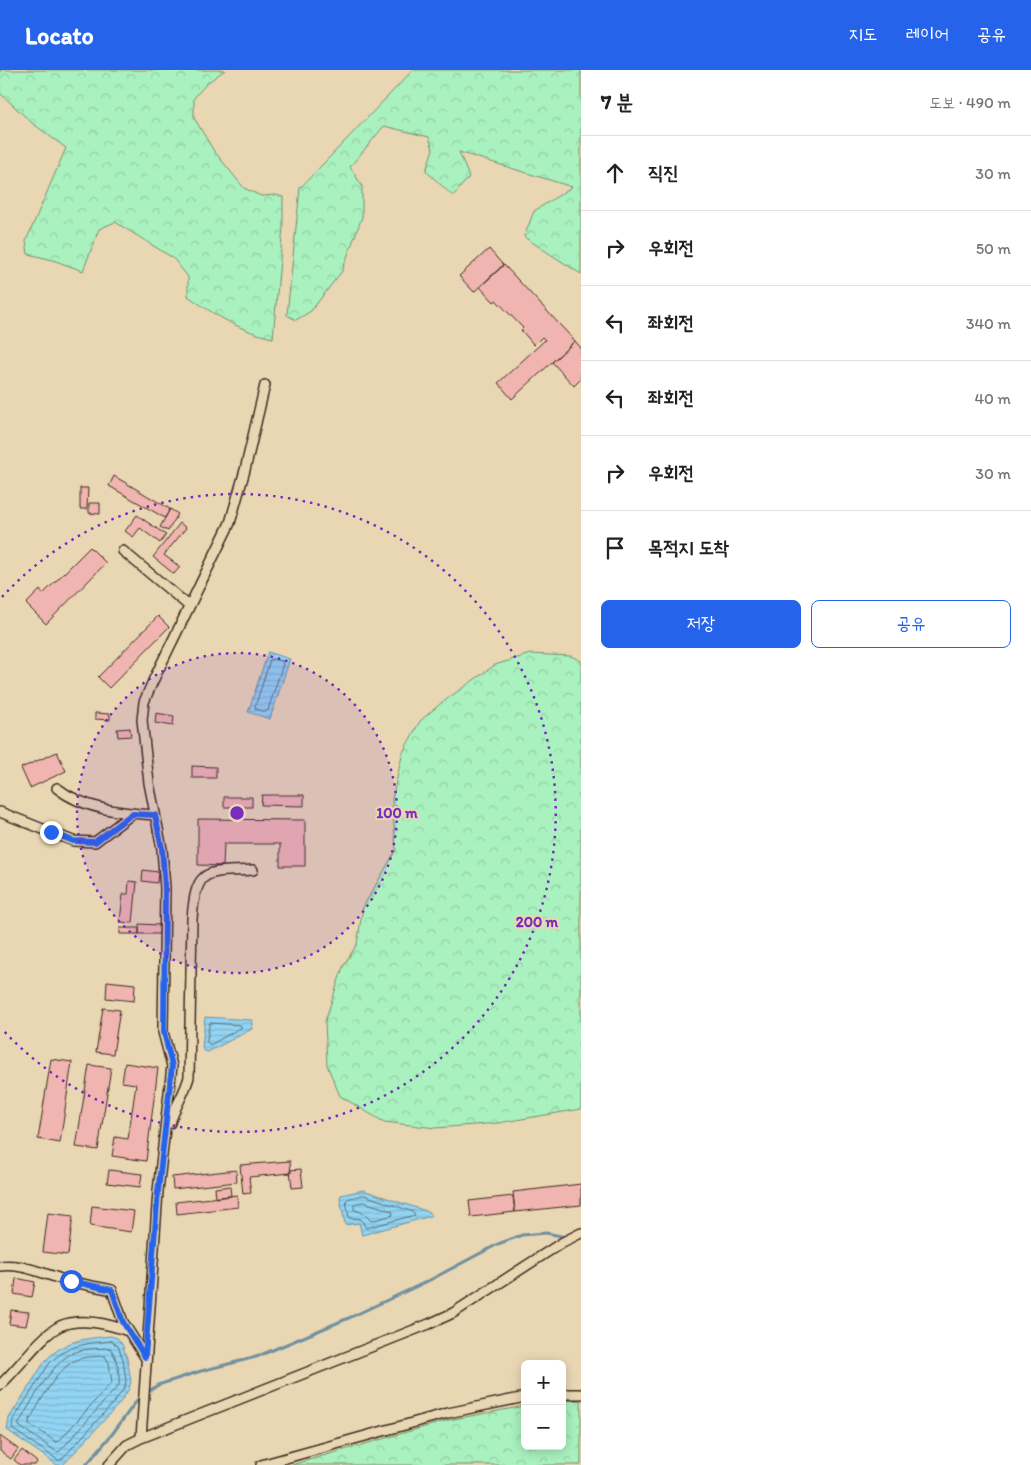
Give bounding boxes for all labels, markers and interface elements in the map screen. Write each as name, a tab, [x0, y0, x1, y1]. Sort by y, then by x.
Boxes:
text: Locato	[25, 21, 94, 50]
text: 지도	[849, 23, 878, 45]
text: 레이어	[906, 23, 949, 45]
text: 공유	[977, 23, 1006, 45]
text: 7 분	[601, 89, 633, 114]
text: 도보 · 490 m	[929, 93, 1011, 112]
icon: ahead	[601, 159, 629, 187]
text: 직진	[648, 161, 679, 184]
text: 30 m	[975, 164, 1011, 183]
icon: right	[601, 234, 629, 262]
text: 우회전	[648, 236, 694, 259]
text: 50 m	[976, 239, 1011, 258]
icon: left	[601, 309, 629, 337]
text: 좌회전	[648, 311, 694, 334]
text: 340 m	[966, 314, 1011, 333]
icon: left	[601, 384, 629, 412]
text: 좌회전	[648, 386, 694, 409]
text: 40 m	[974, 389, 1011, 408]
icon: right	[601, 459, 629, 487]
text: 우회전	[648, 461, 694, 484]
text: 30 m	[975, 464, 1011, 483]
icon: arrive	[601, 534, 629, 562]
text: 목적지 도착	[648, 536, 729, 559]
button: 저장	[601, 600, 801, 648]
button: 공유	[811, 600, 1011, 648]
centre of rings	[228, 804, 246, 822]
text: 100 m	[376, 804, 418, 822]
route end	[40, 821, 63, 844]
text: 200 m	[516, 913, 559, 931]
route start	[60, 1270, 83, 1293]
map controls	[521, 1360, 566, 1450]
button: +	[521, 1360, 566, 1405]
button: −	[521, 1405, 566, 1450]

